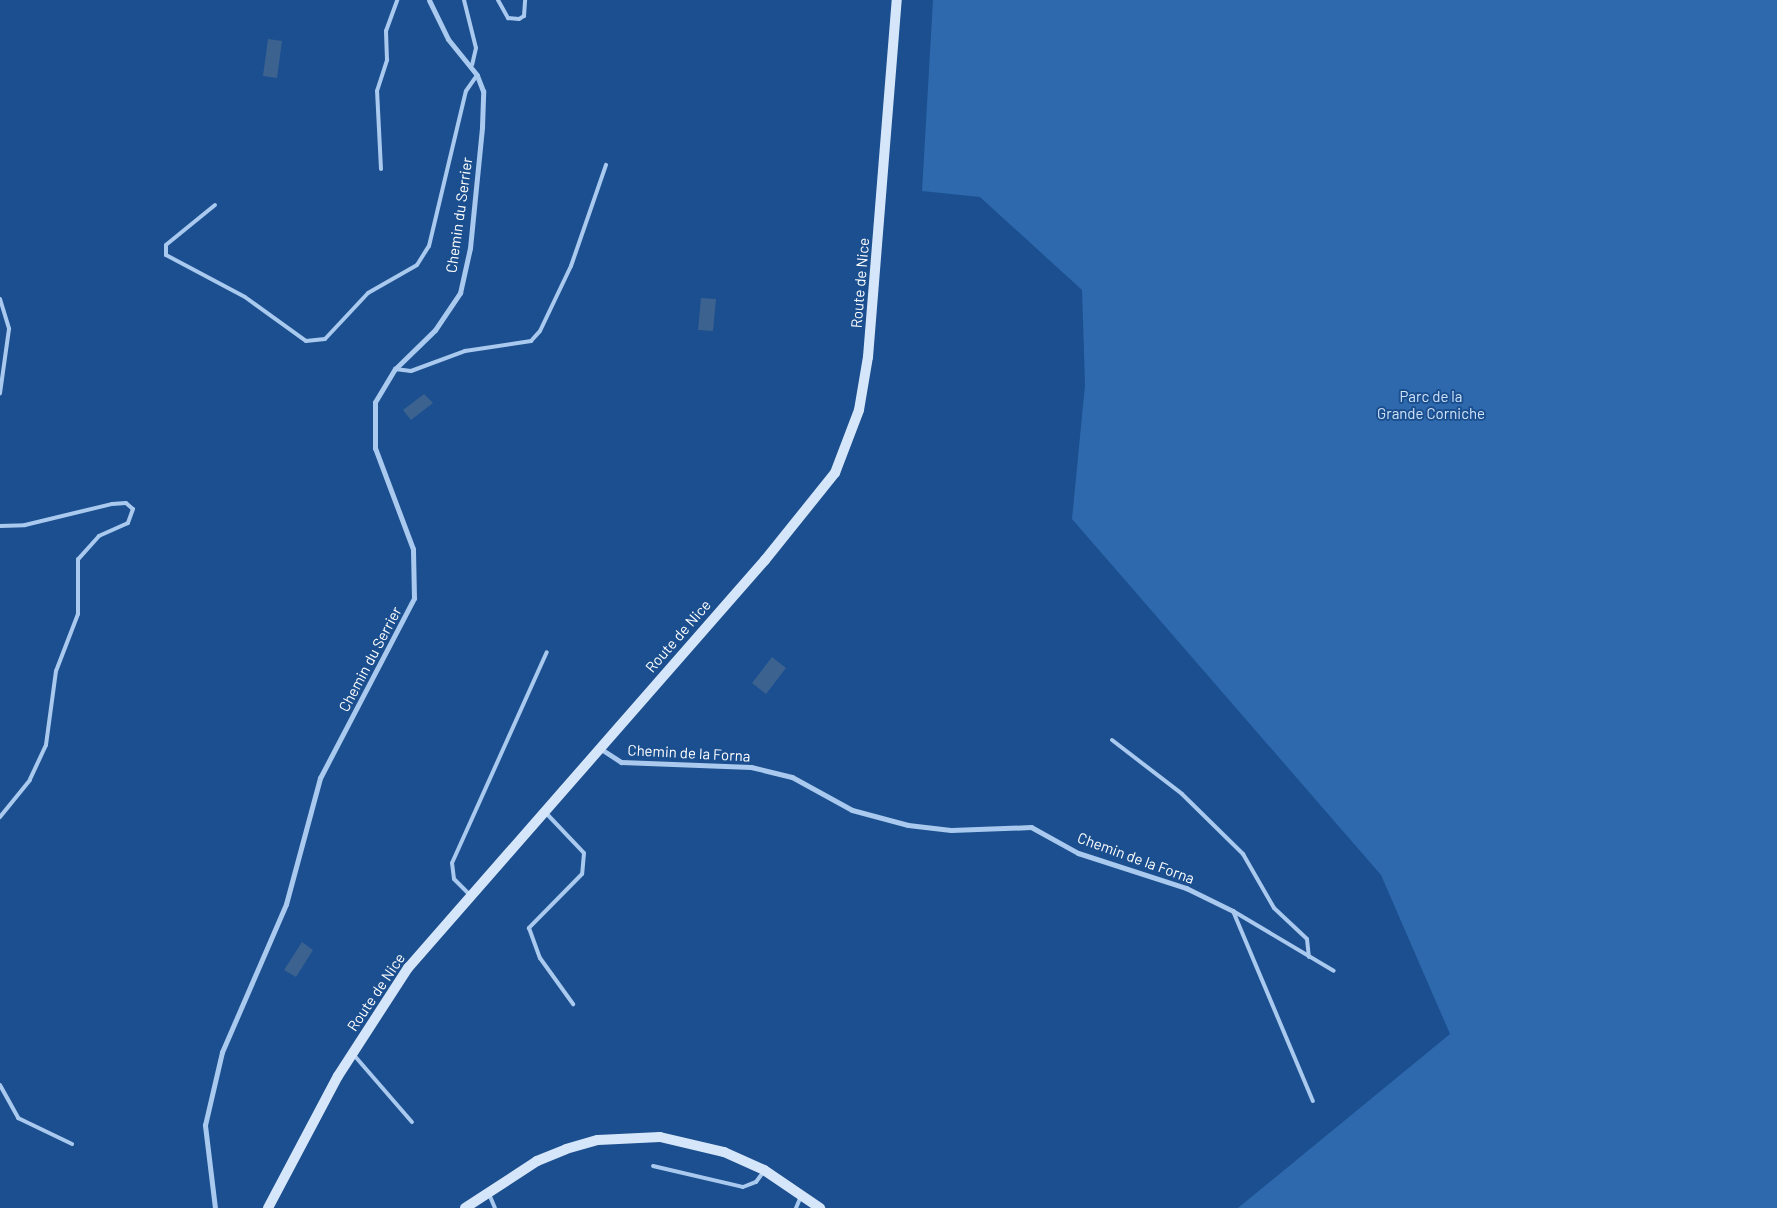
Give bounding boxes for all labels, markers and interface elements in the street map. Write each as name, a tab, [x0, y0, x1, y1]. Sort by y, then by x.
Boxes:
street label: Chemin du Serrier	[442, 156, 476, 274]
street label: Route de Nice	[847, 237, 873, 329]
park label: Parc de la Grande Corniche	[1377, 387, 1485, 422]
street label: Route de Nice	[642, 596, 714, 676]
street label: Chemin du Serrier	[335, 603, 405, 715]
street label: Chemin de la Forna	[627, 741, 751, 765]
street label: Chemin de la Forna	[1075, 829, 1197, 887]
street label: Route de Nice	[343, 949, 409, 1035]

